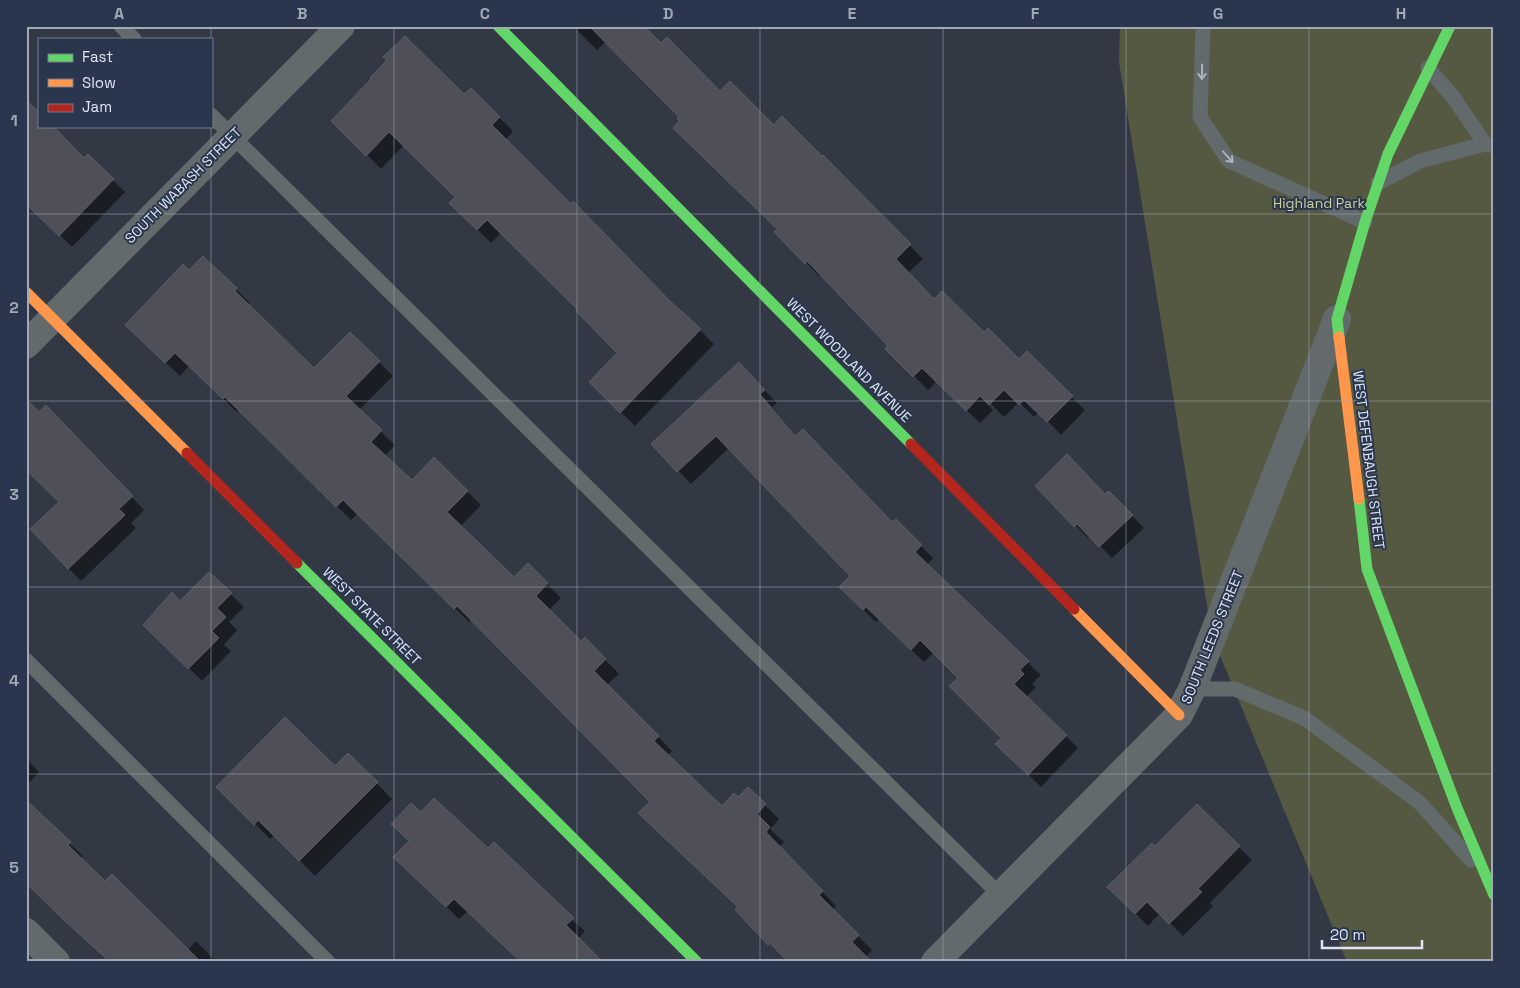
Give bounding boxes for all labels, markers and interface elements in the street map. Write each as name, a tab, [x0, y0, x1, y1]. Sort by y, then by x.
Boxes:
text: A	[114, 3, 124, 24]
text: B	[297, 3, 307, 24]
text: C	[480, 3, 490, 24]
text: D	[663, 3, 673, 24]
text: E	[848, 3, 857, 24]
text: F	[1031, 3, 1040, 24]
text: G	[1213, 3, 1223, 24]
text: H	[1396, 3, 1406, 24]
legend	[38, 38, 212, 128]
text: Fast	[82, 47, 113, 66]
one-way arrow	[1197, 63, 1206, 79]
text: Slow	[82, 73, 116, 92]
text: Jam	[82, 97, 112, 116]
text: 1	[10, 110, 18, 131]
street label: SOUTH WABASH STREET	[121, 123, 245, 247]
one-way arrow	[1222, 150, 1234, 163]
park label: Highland Park	[1273, 194, 1365, 212]
street label: WEST WOODLAND AVENUE	[783, 294, 915, 426]
text: 2	[9, 297, 19, 318]
street label: WEST DEFENBAUGH STREET	[1349, 370, 1389, 550]
text: 3	[9, 484, 19, 505]
street label: WEST STATE STREET	[319, 563, 425, 669]
street label: SOUTH LEEDS STREET	[1177, 568, 1247, 706]
text: 4	[9, 670, 19, 691]
text: 5	[9, 857, 19, 878]
scale bar	[1322, 918, 1422, 950]
text: 20 m	[1330, 925, 1365, 944]

